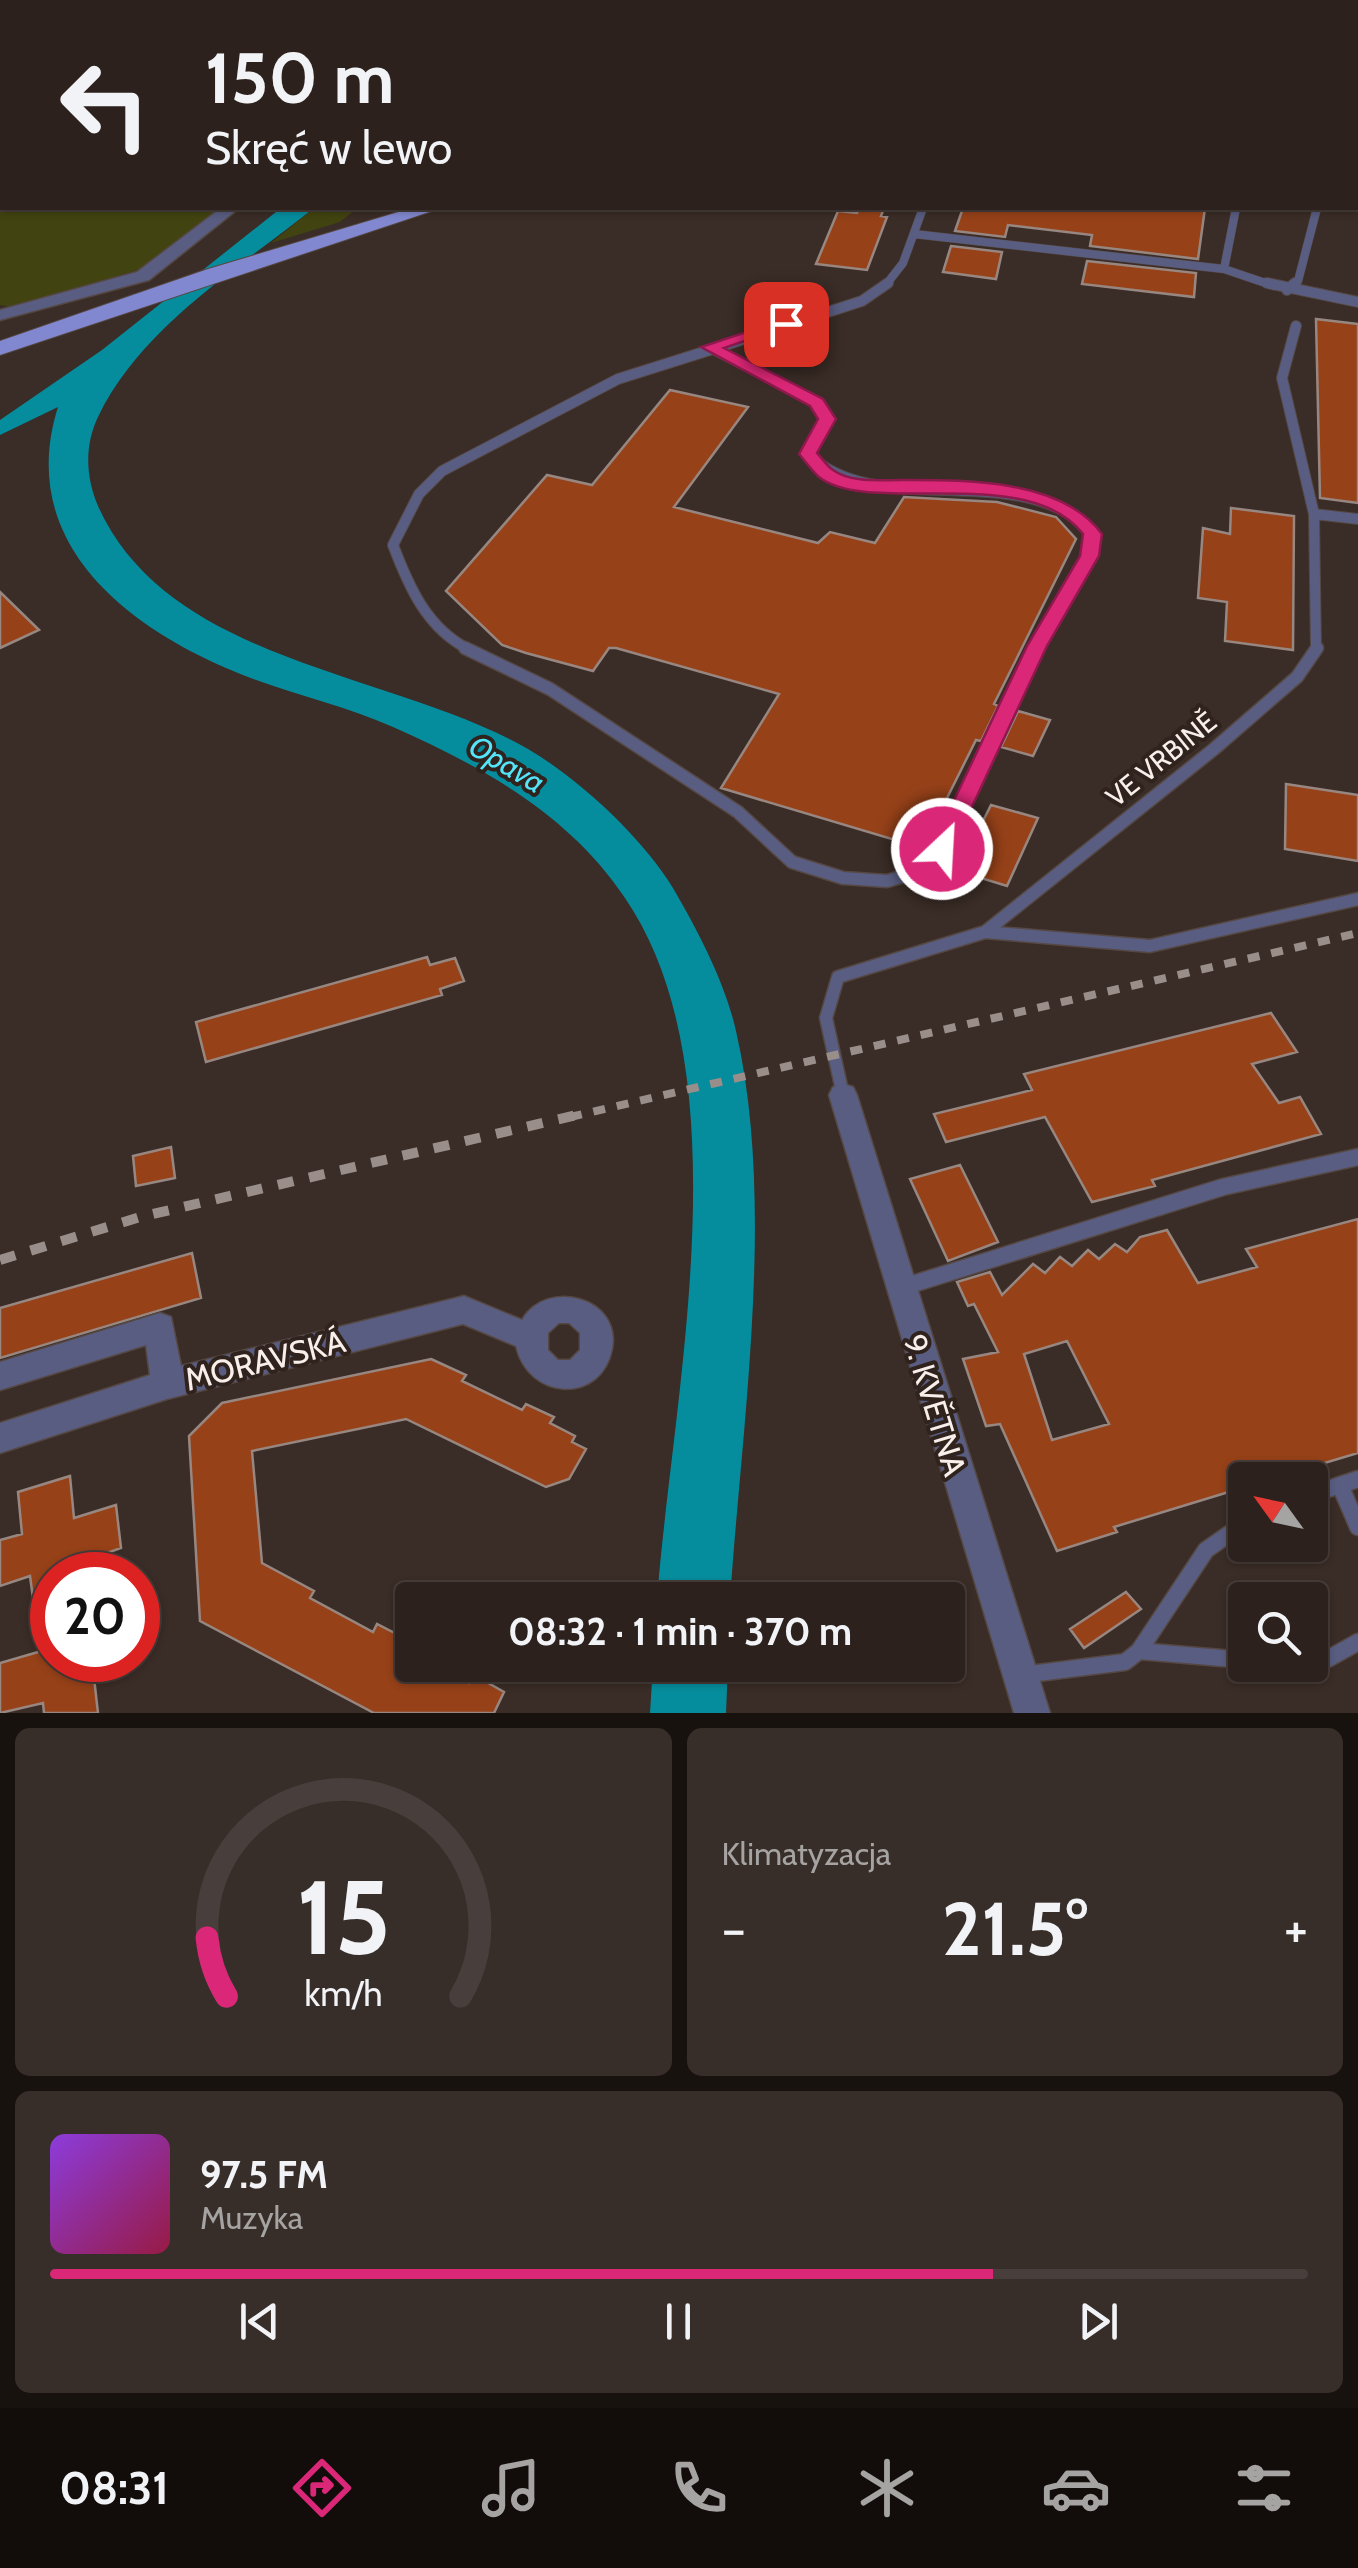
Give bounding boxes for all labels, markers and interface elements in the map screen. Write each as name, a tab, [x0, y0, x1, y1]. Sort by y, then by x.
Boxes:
text: 150 m	[205, 35, 394, 121]
icon: left	[40, 40, 170, 170]
text: Skręć w lewo	[205, 121, 452, 175]
pin	[744, 282, 829, 367]
icon: arrive	[759, 297, 814, 352]
street label: VE VRBINĚ	[1099, 704, 1223, 814]
water label: Opava	[462, 727, 552, 801]
position arrow	[890, 797, 994, 901]
street label: MORAVSKÁ	[181, 1321, 350, 1399]
street label: 9. KVĚTNA	[895, 1329, 975, 1481]
north arrow	[1228, 1462, 1328, 1562]
map controls	[1228, 1462, 1328, 1682]
speed limit sign: 20	[30, 1552, 160, 1682]
button: search	[1228, 1582, 1328, 1682]
text: 08:32 · 1 min · 370 m	[508, 1608, 852, 1655]
text: Klimatyzacja	[722, 1834, 891, 1873]
text: 15	[296, 1854, 390, 1980]
text: 21.5°	[942, 1883, 1088, 1974]
text: −	[722, 1895, 746, 1962]
text: +	[1284, 1895, 1308, 1962]
text: km/h	[304, 1972, 382, 2015]
text: 97.5 FM	[200, 2151, 328, 2198]
text: Muzyka	[200, 2198, 303, 2237]
icon: previous	[232, 2294, 287, 2349]
icon: pause	[651, 2294, 706, 2349]
icon: next	[1071, 2294, 1126, 2349]
icon: directions	[287, 2453, 357, 2523]
icon: music	[476, 2453, 546, 2523]
icon: phone	[664, 2453, 734, 2523]
icon: climate	[852, 2453, 922, 2523]
icon: car	[1041, 2453, 1111, 2523]
icon: filters	[1229, 2453, 1299, 2523]
text: 08:31	[59, 2461, 169, 2515]

